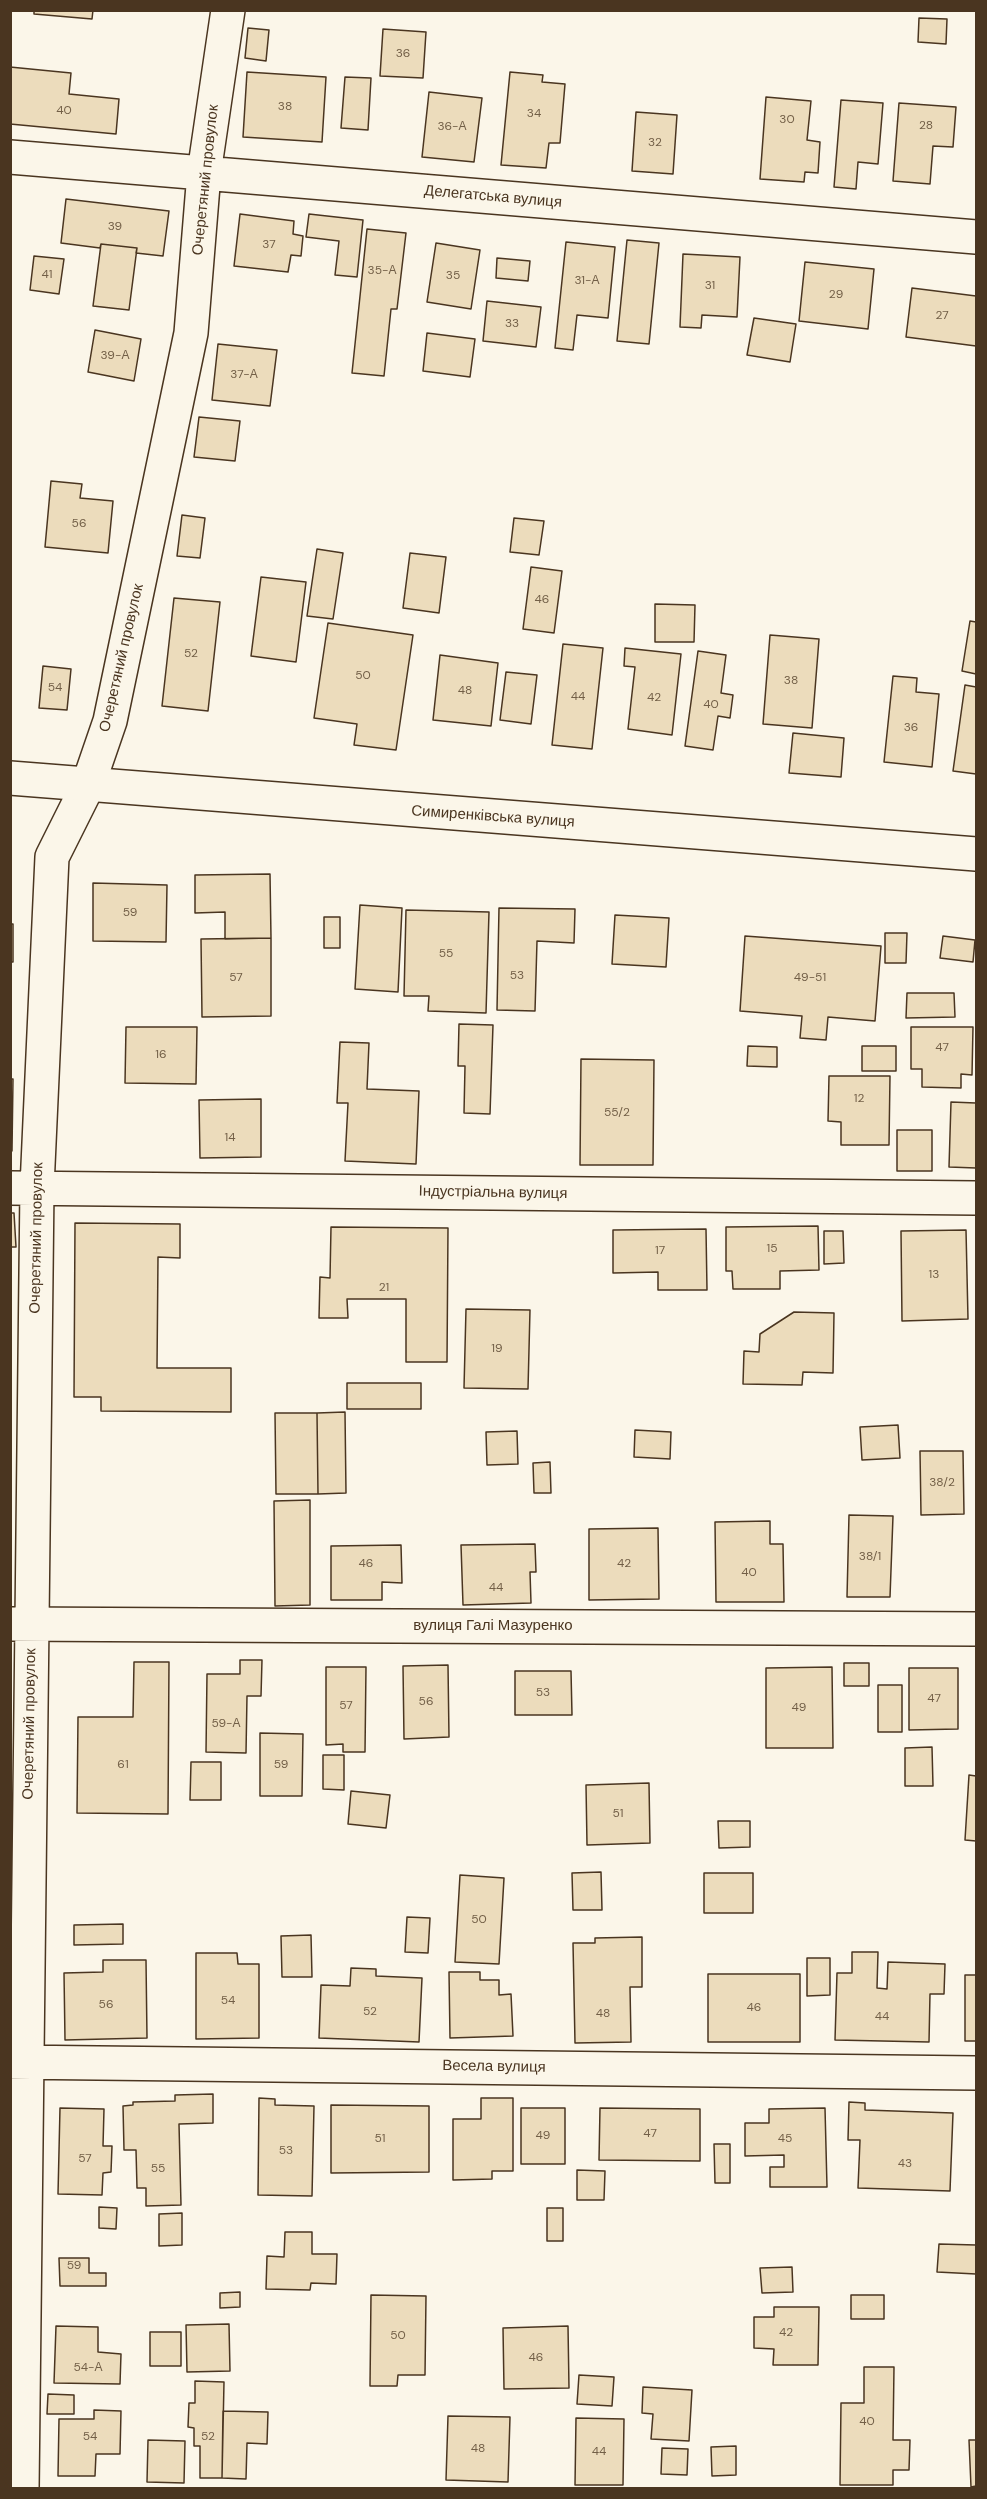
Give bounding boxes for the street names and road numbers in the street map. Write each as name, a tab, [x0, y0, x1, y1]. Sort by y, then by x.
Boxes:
street label: Очеретяний провулок	[189, 104, 223, 256]
street label: Делегатська вулиця	[423, 182, 563, 212]
street label: Очеретяний провулок	[96, 582, 148, 734]
street label: Симиренківська вулиця	[411, 802, 575, 832]
street label: Очеретяний провулок	[27, 1162, 47, 1314]
street label: Індустріальна вулиця	[418, 1183, 568, 1203]
street label: вулиця Галі Мазуренко	[413, 1617, 573, 1635]
street label: Очеретяний провулок	[20, 1648, 40, 1800]
street label: Весела вулиця	[442, 2057, 546, 2077]

